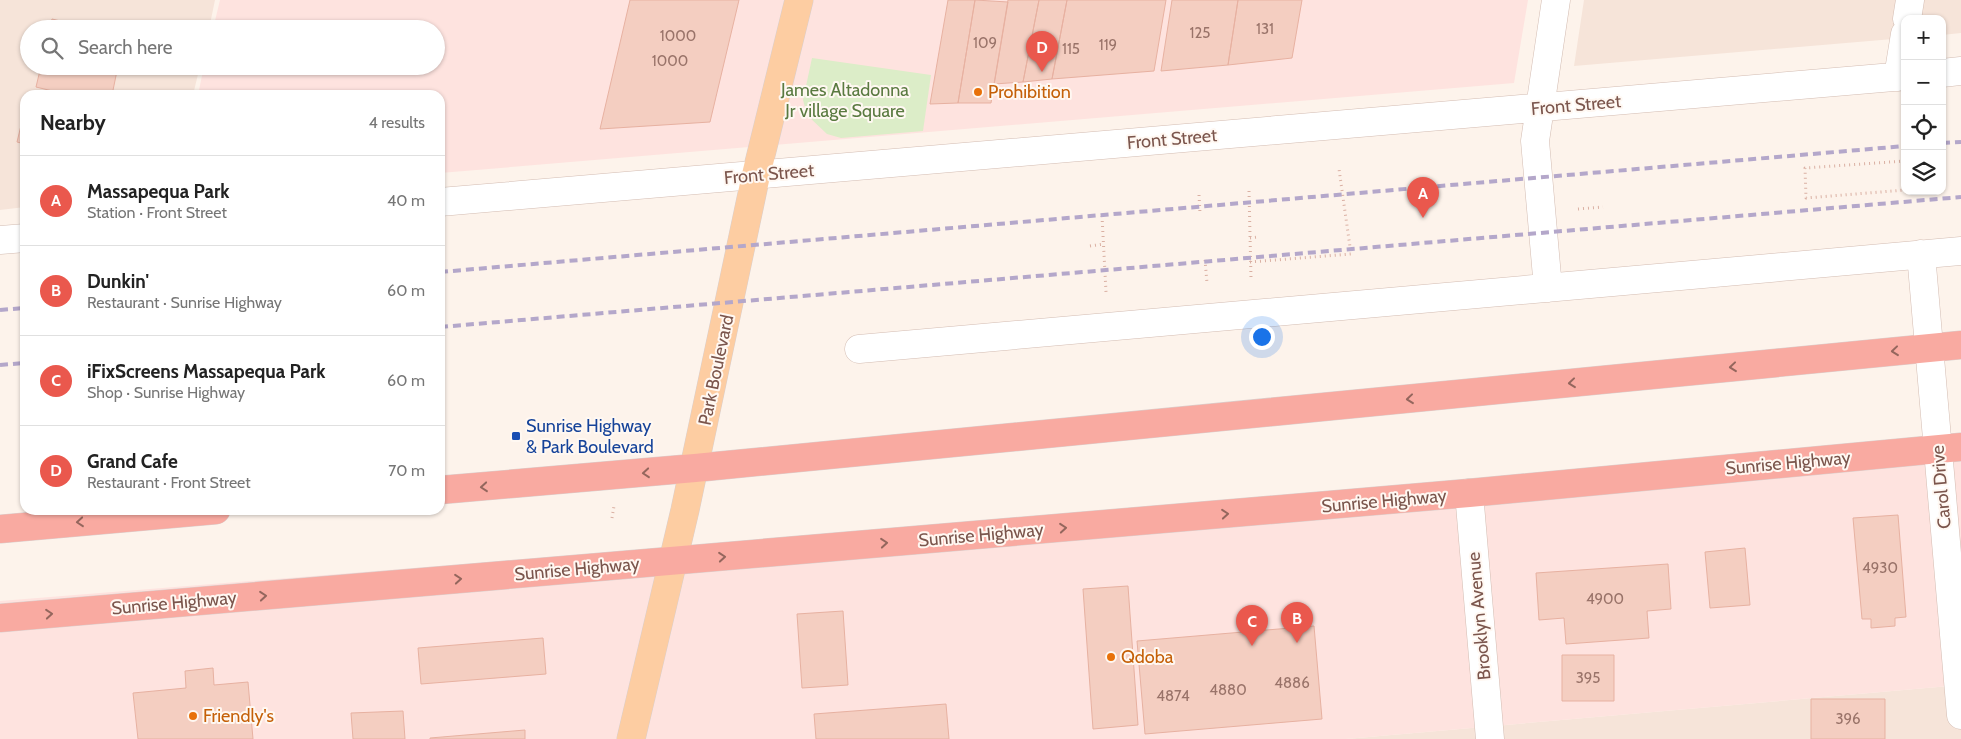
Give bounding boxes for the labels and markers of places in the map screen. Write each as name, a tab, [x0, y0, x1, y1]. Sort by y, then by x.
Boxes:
pin: D	[1026, 31, 1058, 72]
place label: Prohibition	[988, 81, 1071, 103]
marker: Prohibition	[972, 86, 984, 98]
pin: A	[1407, 177, 1439, 218]
place label: Sunrise Highway & Park Boulevard	[526, 415, 654, 458]
marker: Sunrise Highway & Park Boulevard	[510, 430, 522, 442]
pin: B	[1281, 602, 1313, 643]
pin: C	[1236, 605, 1268, 646]
place label: Qdoba	[1121, 646, 1174, 668]
marker: Qdoba	[1105, 651, 1117, 663]
place label: Friendly's	[203, 705, 274, 727]
marker: Friendly's	[187, 710, 199, 722]

